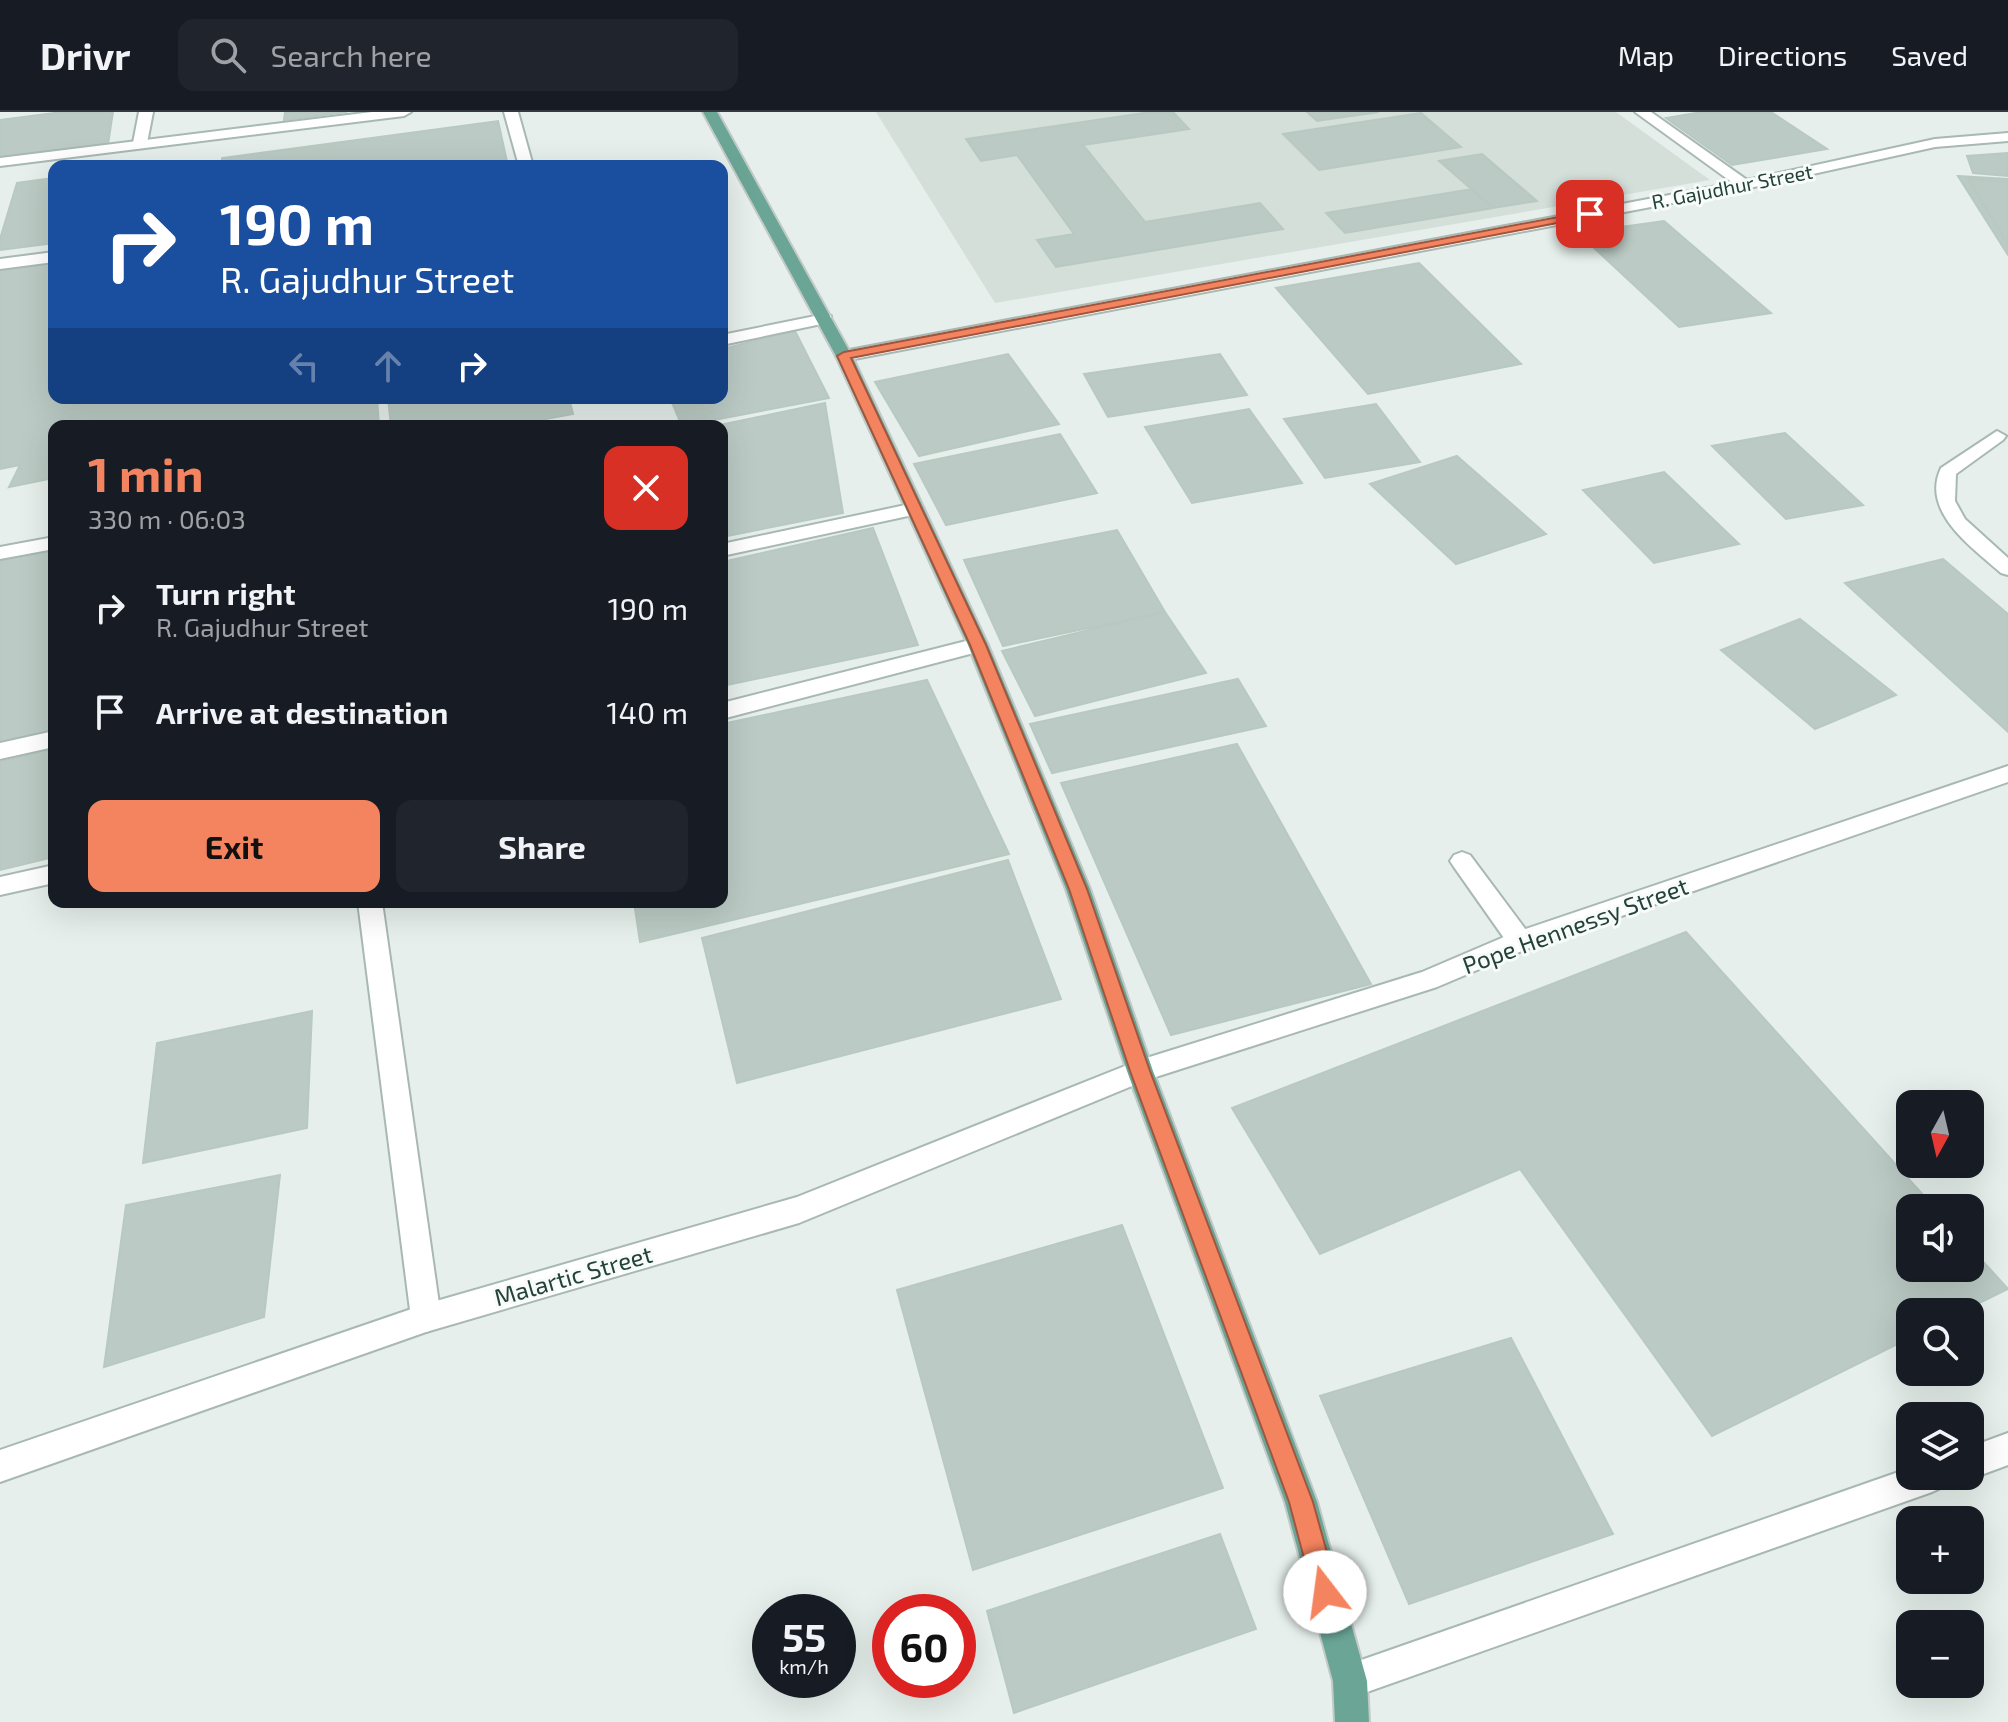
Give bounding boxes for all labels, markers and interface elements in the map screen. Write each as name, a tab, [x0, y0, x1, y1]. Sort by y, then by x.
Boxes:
search box	[178, 19, 738, 91]
text: Drivr	[40, 32, 130, 78]
icon: search	[206, 33, 250, 77]
text: Search here	[270, 37, 432, 73]
text: Map	[1618, 38, 1674, 72]
text: Directions	[1718, 38, 1847, 72]
text: Saved	[1891, 38, 1968, 72]
street label: R. Gajudhur Street	[1649, 159, 1815, 213]
pin	[1556, 180, 1624, 248]
text: 190 m	[220, 189, 374, 256]
icon: right	[88, 192, 192, 296]
icon: arrive	[1568, 192, 1612, 236]
text: R. Gajudhur Street	[220, 257, 514, 300]
icon: left	[282, 344, 326, 388]
icon: ahead	[366, 344, 410, 388]
icon: right	[450, 344, 494, 388]
text: 1 min	[88, 444, 204, 502]
button: close	[604, 446, 688, 530]
text: 330 m · 06:03	[88, 503, 246, 534]
text: Turn right	[156, 575, 296, 611]
icon: right	[88, 586, 132, 630]
text: 190 m	[608, 590, 688, 626]
text: R. Gajudhur Street	[156, 611, 369, 642]
icon: arrive	[88, 690, 132, 734]
text: Arrive at destination	[156, 694, 448, 730]
text: 140 m	[607, 694, 688, 730]
button: Exit	[88, 800, 380, 892]
button: Share	[396, 800, 688, 892]
street label: Pope Hennessy Street	[1458, 871, 1692, 979]
north arrow	[1896, 1090, 1984, 1178]
map controls	[1896, 1090, 1984, 1698]
button: sound	[1896, 1194, 1984, 1282]
street label: Malartic Street	[491, 1239, 655, 1311]
button: search	[1896, 1298, 1984, 1386]
button: layers	[1896, 1402, 1984, 1490]
button: +	[1896, 1506, 1984, 1594]
position arrow	[1283, 1550, 1367, 1634]
speed limit sign: 60	[872, 1594, 976, 1698]
button: −	[1896, 1610, 1984, 1698]
text: 55	[782, 1612, 826, 1660]
text: km/h	[779, 1654, 829, 1678]

